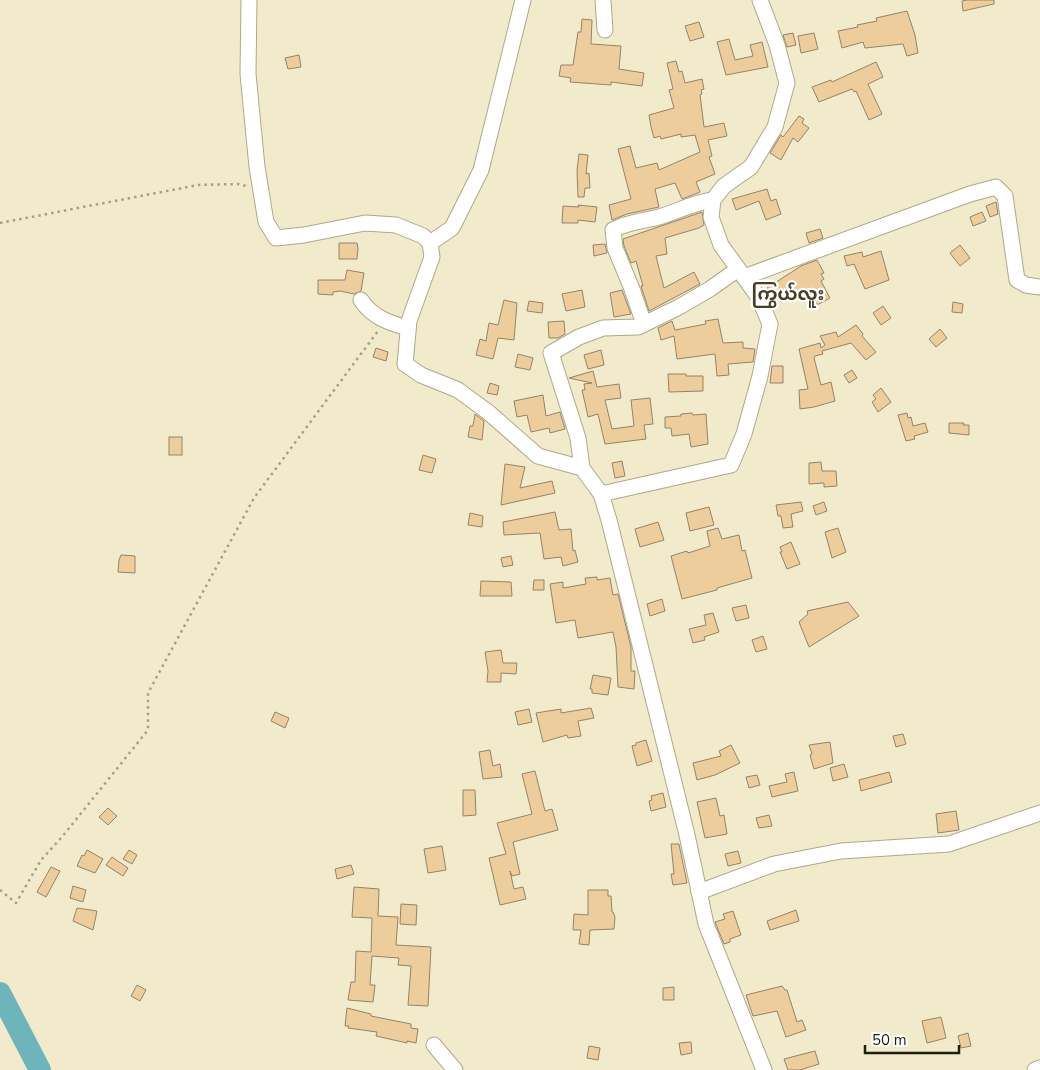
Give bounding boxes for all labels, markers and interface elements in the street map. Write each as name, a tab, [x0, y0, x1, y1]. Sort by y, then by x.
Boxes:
district label: ကြွယ်လူး	[752, 282, 824, 308]
scale bar	[865, 1022, 959, 1054]
text: 50 m	[872, 1030, 907, 1050]

